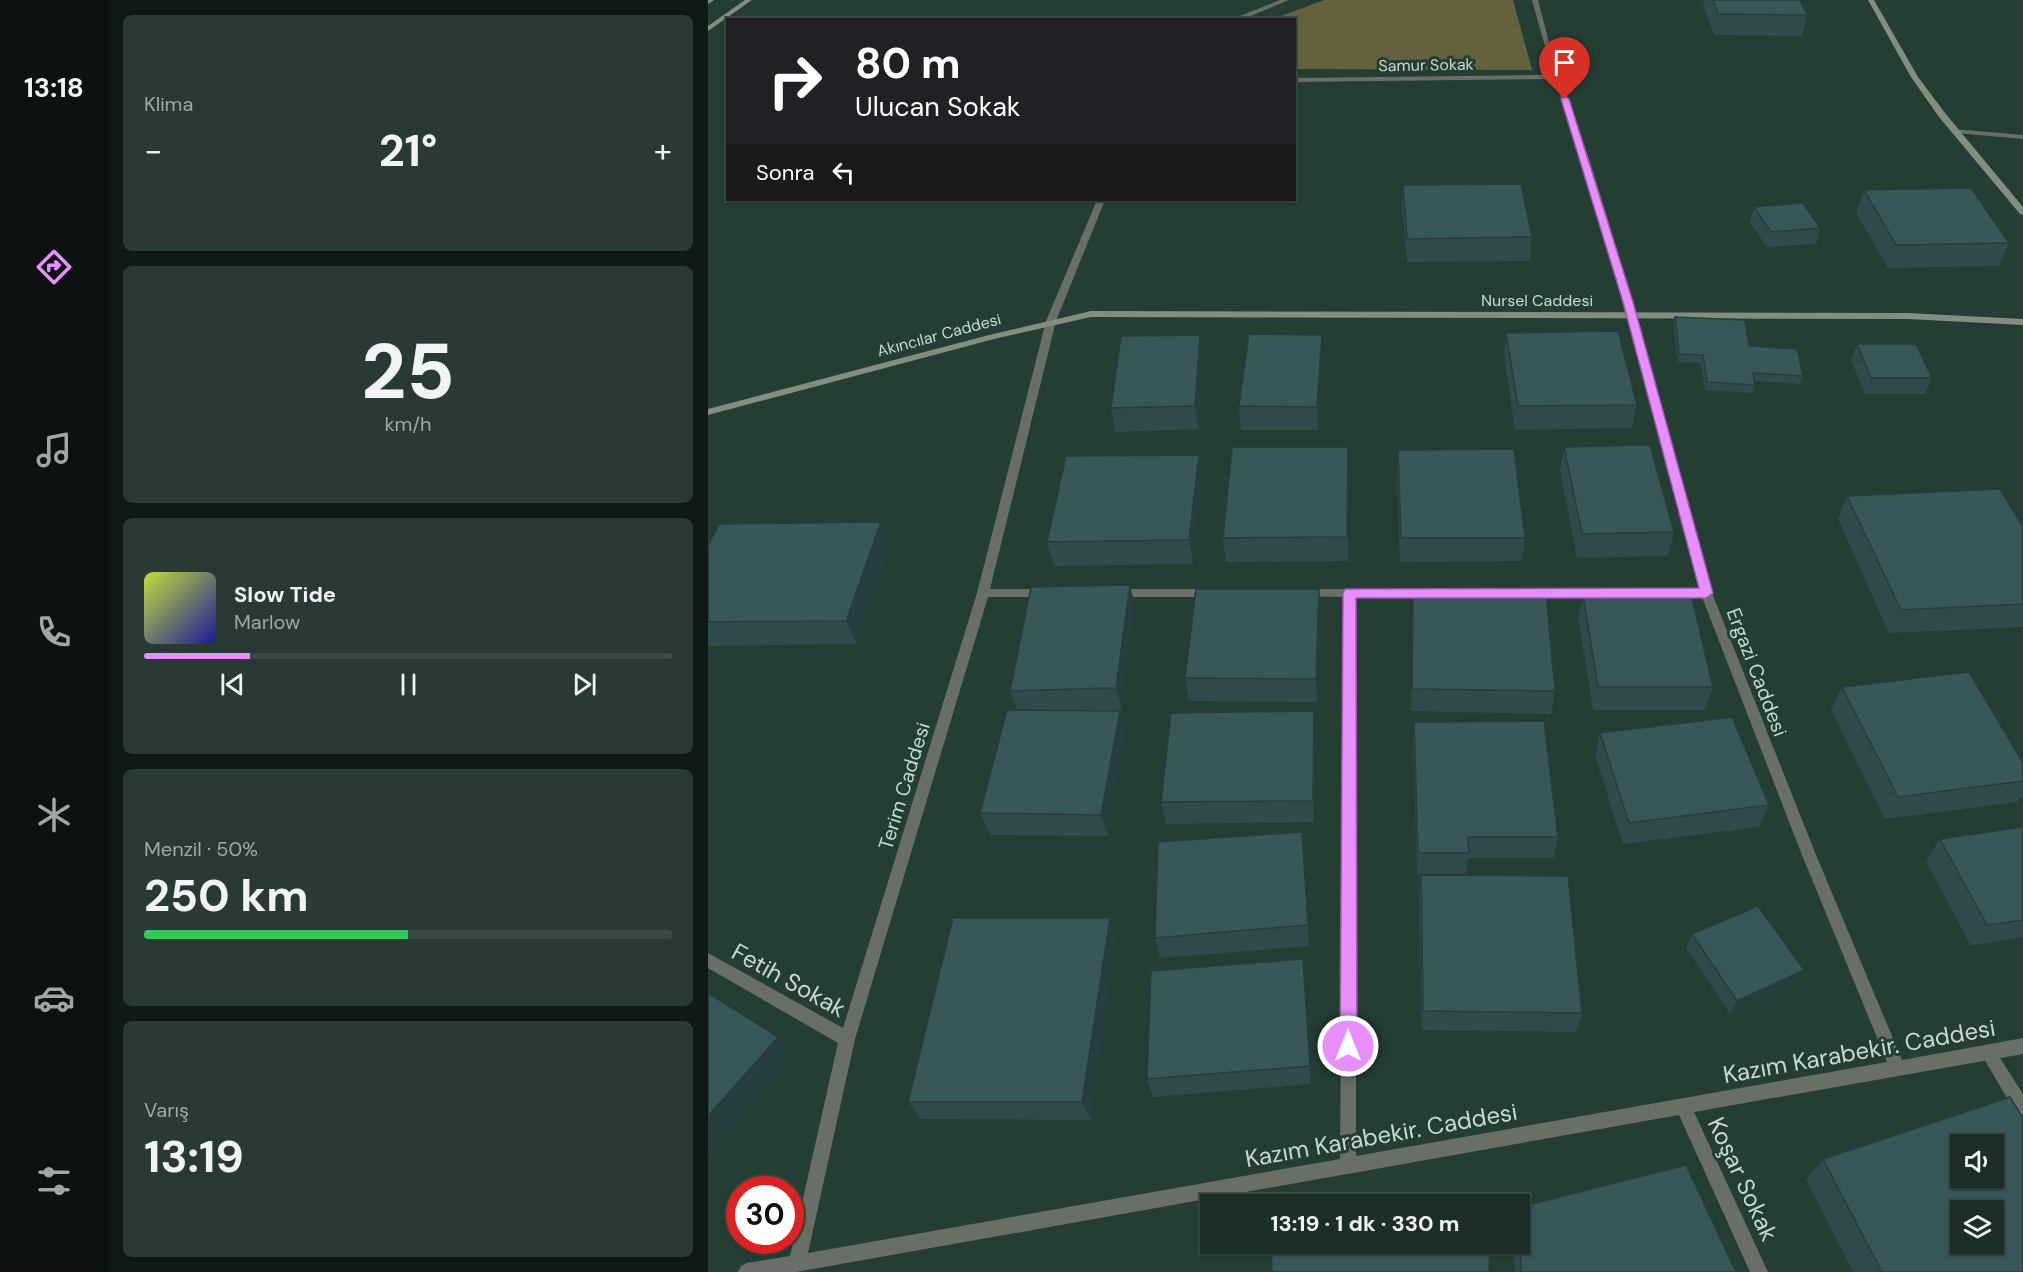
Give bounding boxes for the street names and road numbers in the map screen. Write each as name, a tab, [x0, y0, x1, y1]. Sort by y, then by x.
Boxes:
street label: Samur Sokak	[1378, 54, 1474, 76]
street label: Nursel Caddesi	[1481, 290, 1593, 311]
street label: Akıncılar Caddesi	[875, 308, 1003, 362]
street label: Ergazi Caddesi	[1721, 604, 1793, 740]
street label: Terim Caddesi	[872, 719, 936, 853]
street label: Fetih Sokak	[726, 936, 852, 1024]
street label: Kazım Karabekir. Caddesi	[1721, 1012, 1997, 1090]
street label: Kazım Karabekir. Caddesi	[1243, 1096, 1519, 1174]
street label: Koşar Sokak	[1701, 1112, 1785, 1246]

